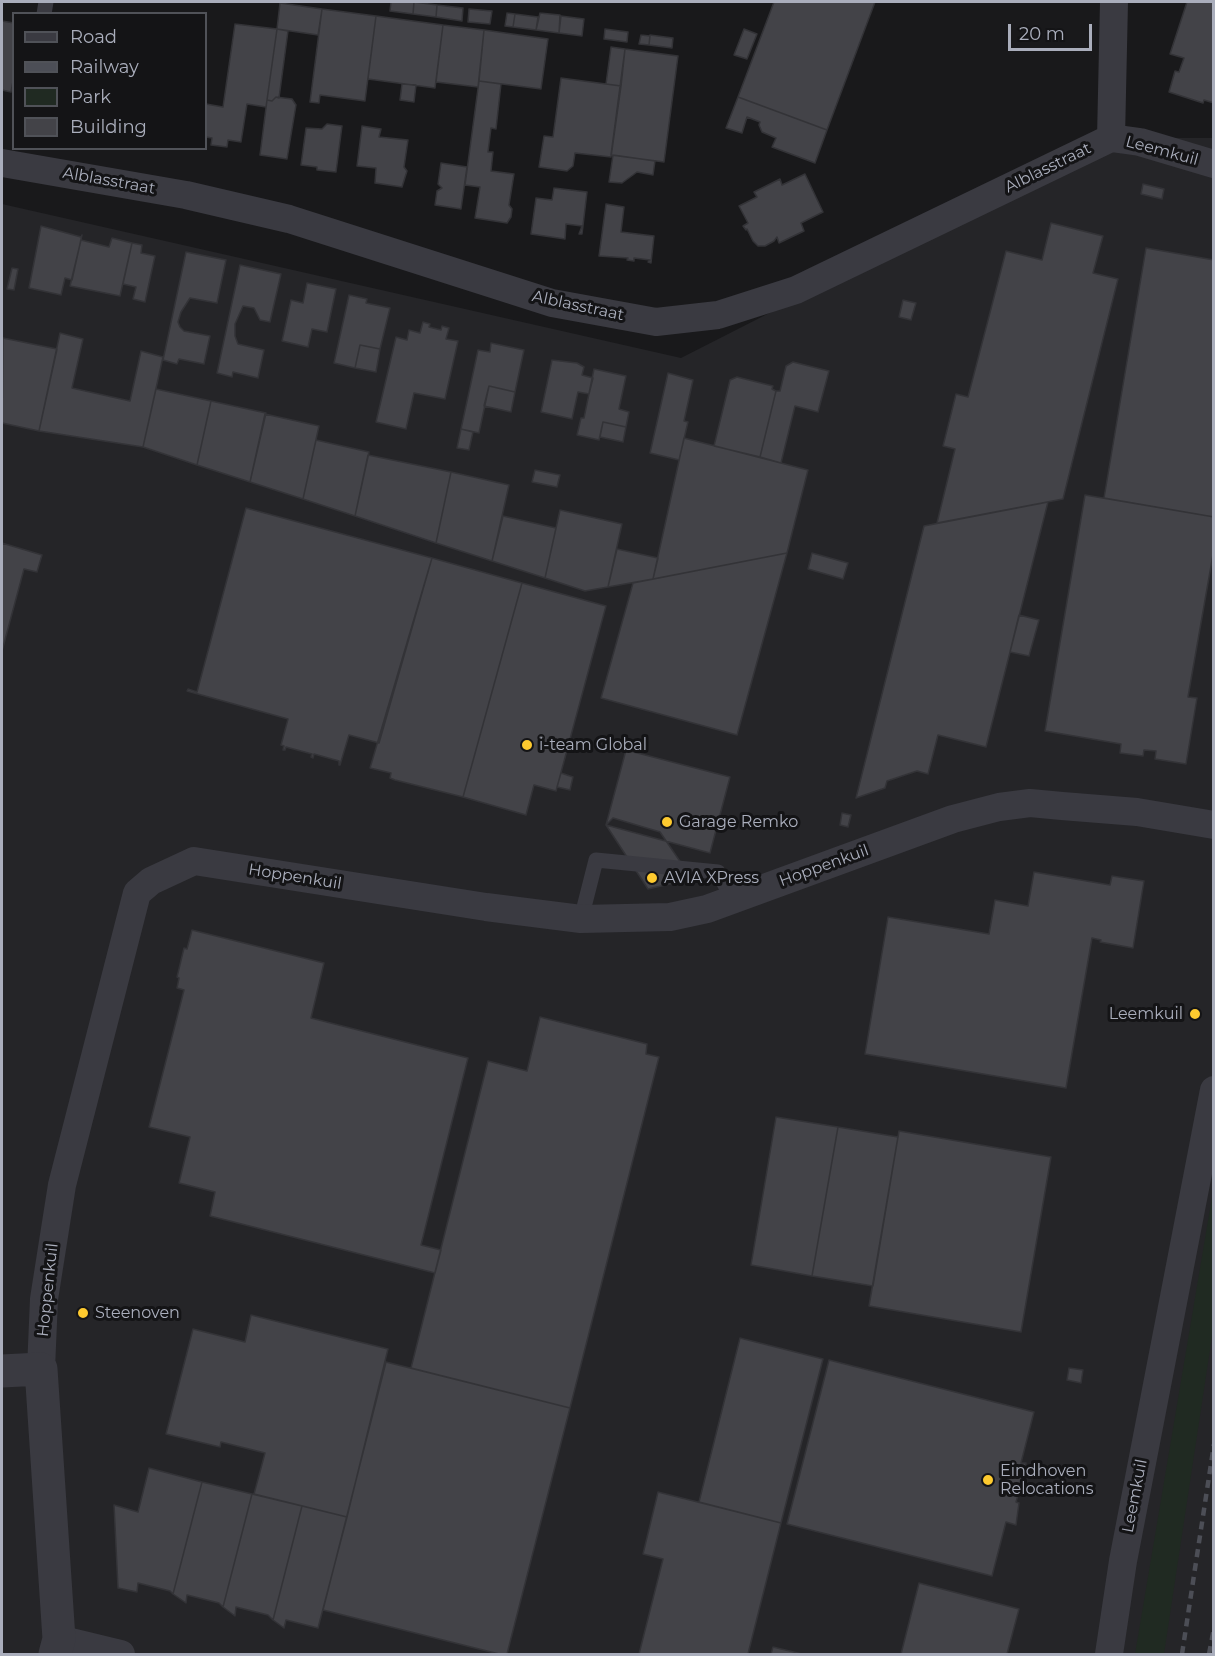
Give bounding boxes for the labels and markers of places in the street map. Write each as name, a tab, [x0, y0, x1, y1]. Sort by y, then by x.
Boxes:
place label: i-team Global	[539, 735, 647, 755]
marker: i-team Global	[520, 738, 534, 752]
place label: Garage Remko	[679, 812, 798, 832]
marker: Garage Remko	[660, 815, 674, 829]
place label: AVIA XPress	[664, 868, 759, 888]
marker: AVIA XPress	[645, 871, 659, 885]
place label: Leemkuil	[1109, 1004, 1183, 1024]
marker: Leemkuil	[1188, 1007, 1202, 1021]
place label: Steenoven	[95, 1303, 180, 1323]
marker: Steenoven	[76, 1306, 90, 1320]
place label: Eindhoven Relocations	[1000, 1461, 1093, 1499]
marker: Eindhoven Relocations	[981, 1473, 995, 1487]

